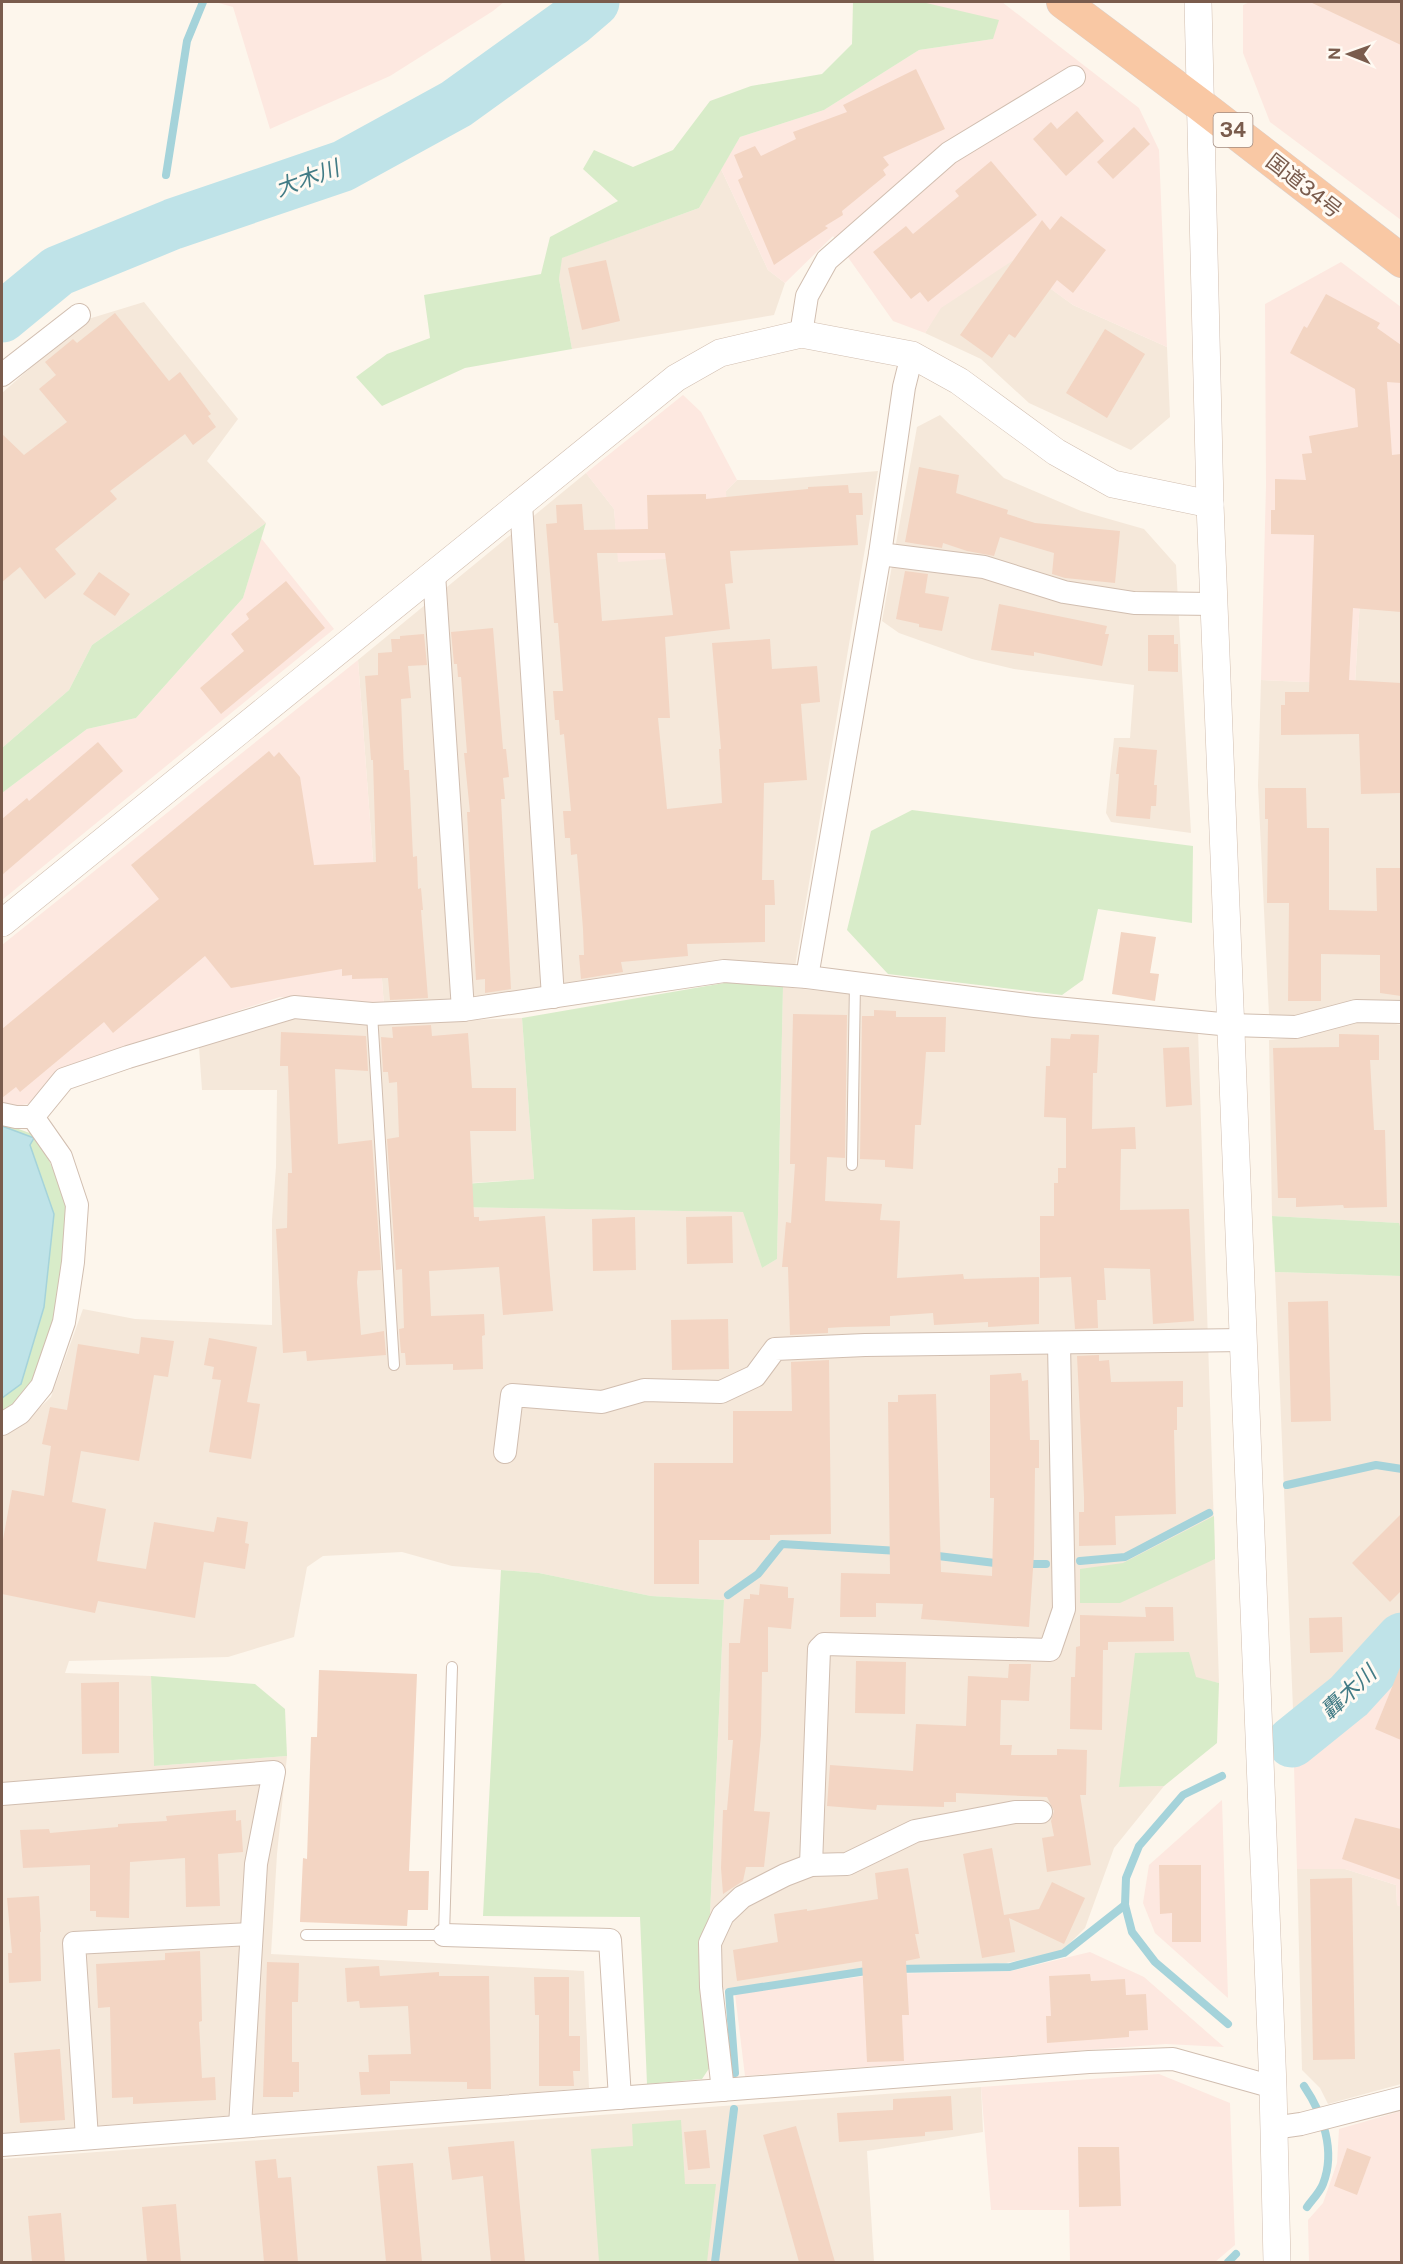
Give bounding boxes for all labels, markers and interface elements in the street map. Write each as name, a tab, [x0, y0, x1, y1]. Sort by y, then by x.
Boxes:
north arrow	[1319, 24, 1379, 84]
text: N	[1325, 47, 1344, 60]
road number: 34	[1214, 113, 1252, 147]
street label: 国道34号	[1261, 148, 1347, 223]
water label: 大木川	[272, 154, 344, 202]
water label: 轟木川	[1315, 1659, 1382, 1724]

